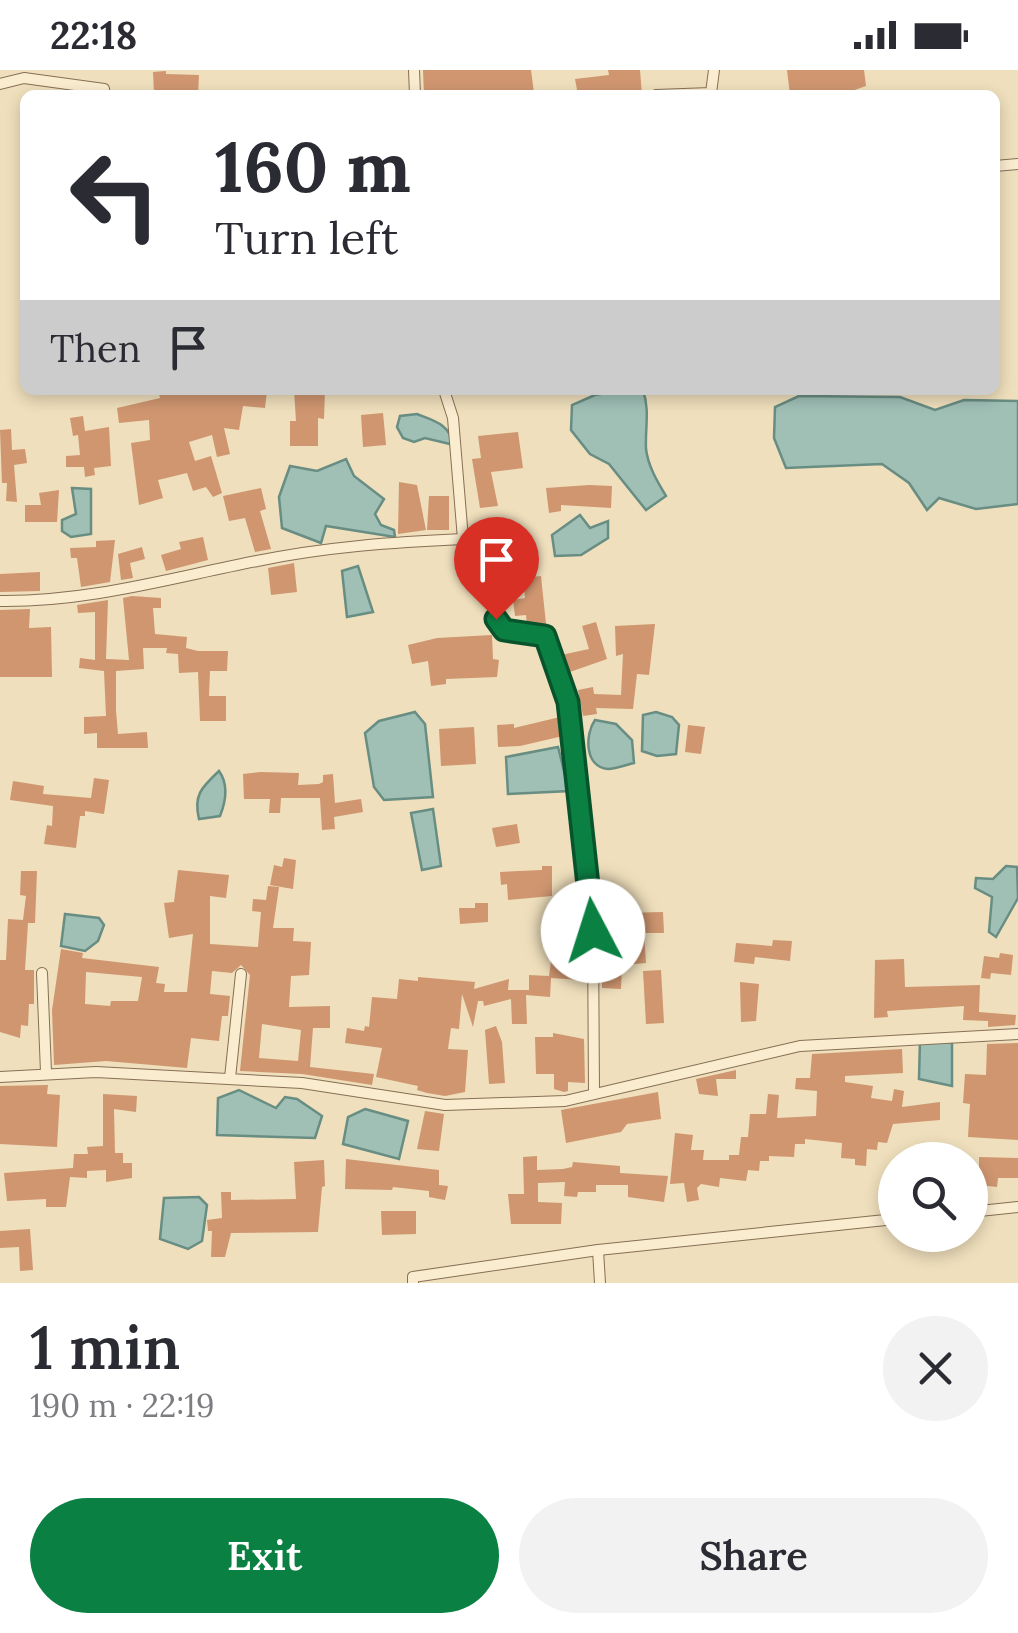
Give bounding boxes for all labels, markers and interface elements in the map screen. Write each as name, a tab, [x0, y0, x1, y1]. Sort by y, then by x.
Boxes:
text: 22:18	[50, 11, 137, 59]
text: 160 m	[215, 122, 411, 211]
icon: left	[50, 130, 180, 260]
text: Turn left	[215, 209, 398, 266]
icon: arrive	[161, 320, 216, 375]
text: Then	[50, 324, 141, 372]
pin	[454, 517, 539, 620]
icon: arrive	[469, 532, 524, 587]
position arrow	[541, 879, 645, 983]
map controls	[878, 1142, 988, 1252]
button: search	[878, 1142, 988, 1252]
text: 1 min	[30, 1309, 180, 1385]
button: close	[883, 1316, 988, 1421]
text: 190 m · 22:19	[30, 1385, 214, 1426]
button: Exit	[30, 1498, 499, 1613]
button: Share	[519, 1498, 988, 1613]

